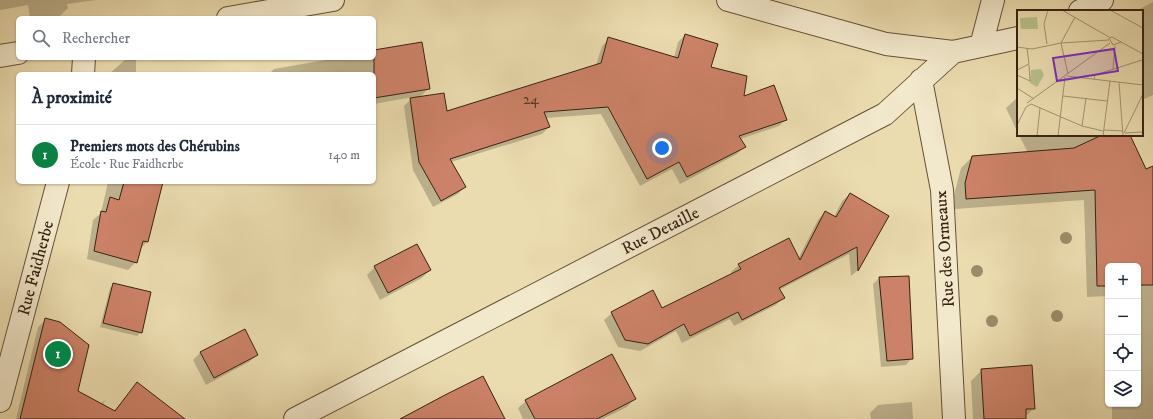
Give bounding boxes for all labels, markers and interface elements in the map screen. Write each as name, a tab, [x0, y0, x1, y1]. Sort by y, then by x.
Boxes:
inset map	[1017, 10, 1143, 136]
search box	[16, 16, 376, 60]
icon: search	[30, 27, 52, 49]
text: Rechercher	[62, 29, 130, 48]
text: À proximité	[32, 87, 112, 109]
house number: 24	[523, 90, 539, 109]
text: Premiers mots des Chérubins	[70, 137, 240, 156]
your location	[652, 138, 672, 158]
text: 1	[43, 147, 47, 163]
text: 140 m	[328, 147, 360, 163]
text: École · Rue Faidherbe	[70, 156, 184, 172]
street label: Rue des Ormeaux	[930, 189, 960, 308]
street label: Rue Detaille	[618, 202, 703, 260]
street label: Rue Faidherbe	[13, 218, 59, 318]
map controls	[1105, 263, 1141, 407]
button: +	[1105, 263, 1141, 299]
button: −	[1105, 299, 1141, 335]
button: locate	[1105, 335, 1141, 371]
pin: 1	[45, 339, 71, 369]
button: layers	[1105, 371, 1141, 407]

